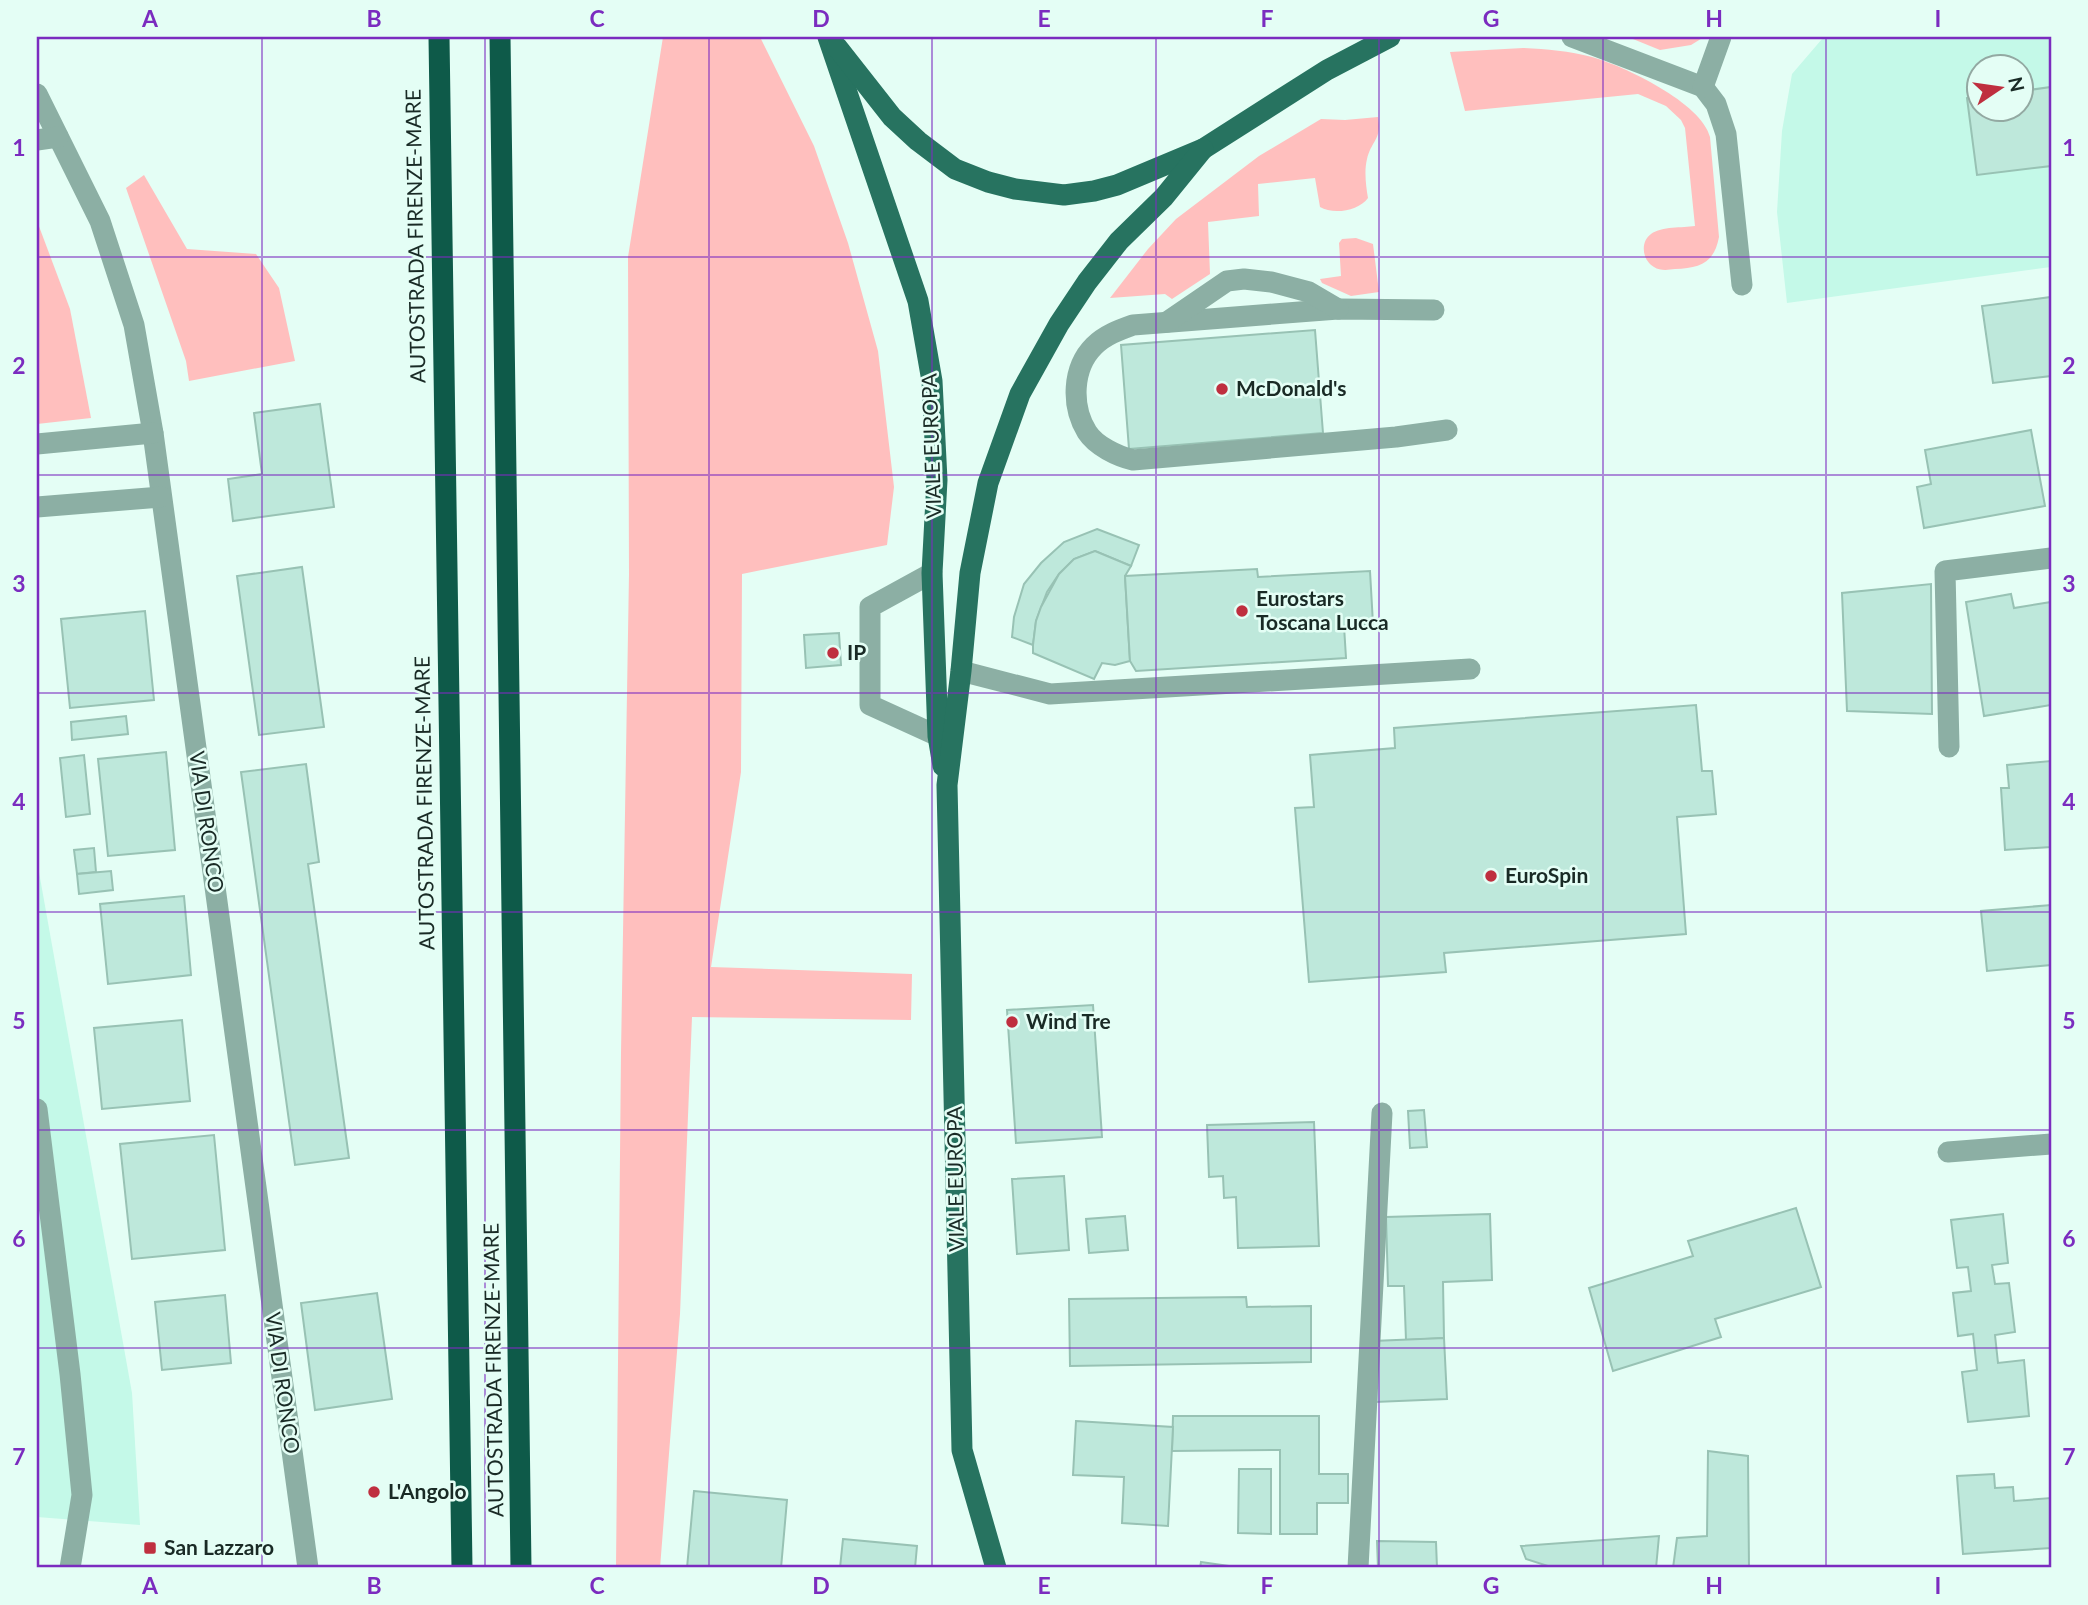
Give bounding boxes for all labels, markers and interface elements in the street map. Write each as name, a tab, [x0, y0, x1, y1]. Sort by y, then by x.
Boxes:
text: A	[141, 4, 159, 32]
text: B	[366, 4, 382, 32]
text: C	[589, 4, 605, 32]
text: D	[812, 4, 830, 32]
text: E	[1037, 4, 1051, 32]
text: F	[1260, 4, 1274, 32]
text: G	[1483, 4, 1499, 32]
text: H	[1705, 4, 1723, 32]
text: I	[1935, 4, 1941, 32]
north arrow	[1966, 52, 2036, 122]
text: N	[2004, 74, 2030, 94]
street label: AUTOSTRADA FIRENZE-MARE	[399, 89, 430, 383]
text: 1	[12, 133, 26, 161]
text: 1	[2062, 133, 2076, 161]
text: 2	[12, 351, 26, 379]
text: 2	[2062, 351, 2076, 379]
street label: VIALE EUROPA	[915, 372, 946, 519]
place label: McDonald's	[1236, 375, 1347, 400]
marker: McDonald's	[1214, 381, 1230, 397]
text: 3	[12, 569, 26, 597]
text: 3	[2062, 569, 2076, 597]
place label: Eurostars Toscana Lucca	[1256, 585, 1389, 634]
marker: Eurostars Toscana Lucca	[1234, 603, 1250, 619]
place label: IP	[847, 639, 866, 664]
marker: IP	[825, 645, 841, 661]
street label: AUTOSTRADA FIRENZE-MARE	[408, 656, 439, 950]
street label: VIA DI RONCO	[185, 749, 230, 894]
text: 4	[12, 787, 26, 815]
text: 4	[2062, 787, 2076, 815]
place label: EuroSpin	[1505, 862, 1588, 887]
marker: EuroSpin	[1483, 868, 1499, 884]
text: 5	[12, 1006, 26, 1034]
text: 5	[2062, 1006, 2076, 1034]
place label: Wind Tre	[1026, 1008, 1111, 1033]
marker: Wind Tre	[1004, 1014, 1020, 1030]
street label: VIALE EUROPA	[941, 1105, 968, 1252]
street label: AUTOSTRADA FIRENZE-MARE	[477, 1223, 508, 1517]
text: 6	[12, 1224, 26, 1252]
text: 6	[2062, 1224, 2076, 1252]
street label: VIA DI RONCO	[261, 1310, 306, 1455]
text: 7	[12, 1442, 26, 1470]
text: 7	[2062, 1442, 2076, 1470]
place label: L'Angolo	[388, 1478, 467, 1503]
marker: L'Angolo	[366, 1484, 382, 1500]
place label: San Lazzaro	[164, 1534, 274, 1559]
marker: San Lazzaro	[142, 1540, 158, 1556]
text: A	[141, 1571, 159, 1599]
text: B	[366, 1571, 382, 1599]
text: C	[589, 1571, 605, 1599]
text: D	[812, 1571, 830, 1599]
text: E	[1037, 1571, 1051, 1599]
text: F	[1260, 1571, 1274, 1599]
text: G	[1483, 1571, 1499, 1599]
text: H	[1705, 1571, 1723, 1599]
text: I	[1935, 1571, 1941, 1599]

